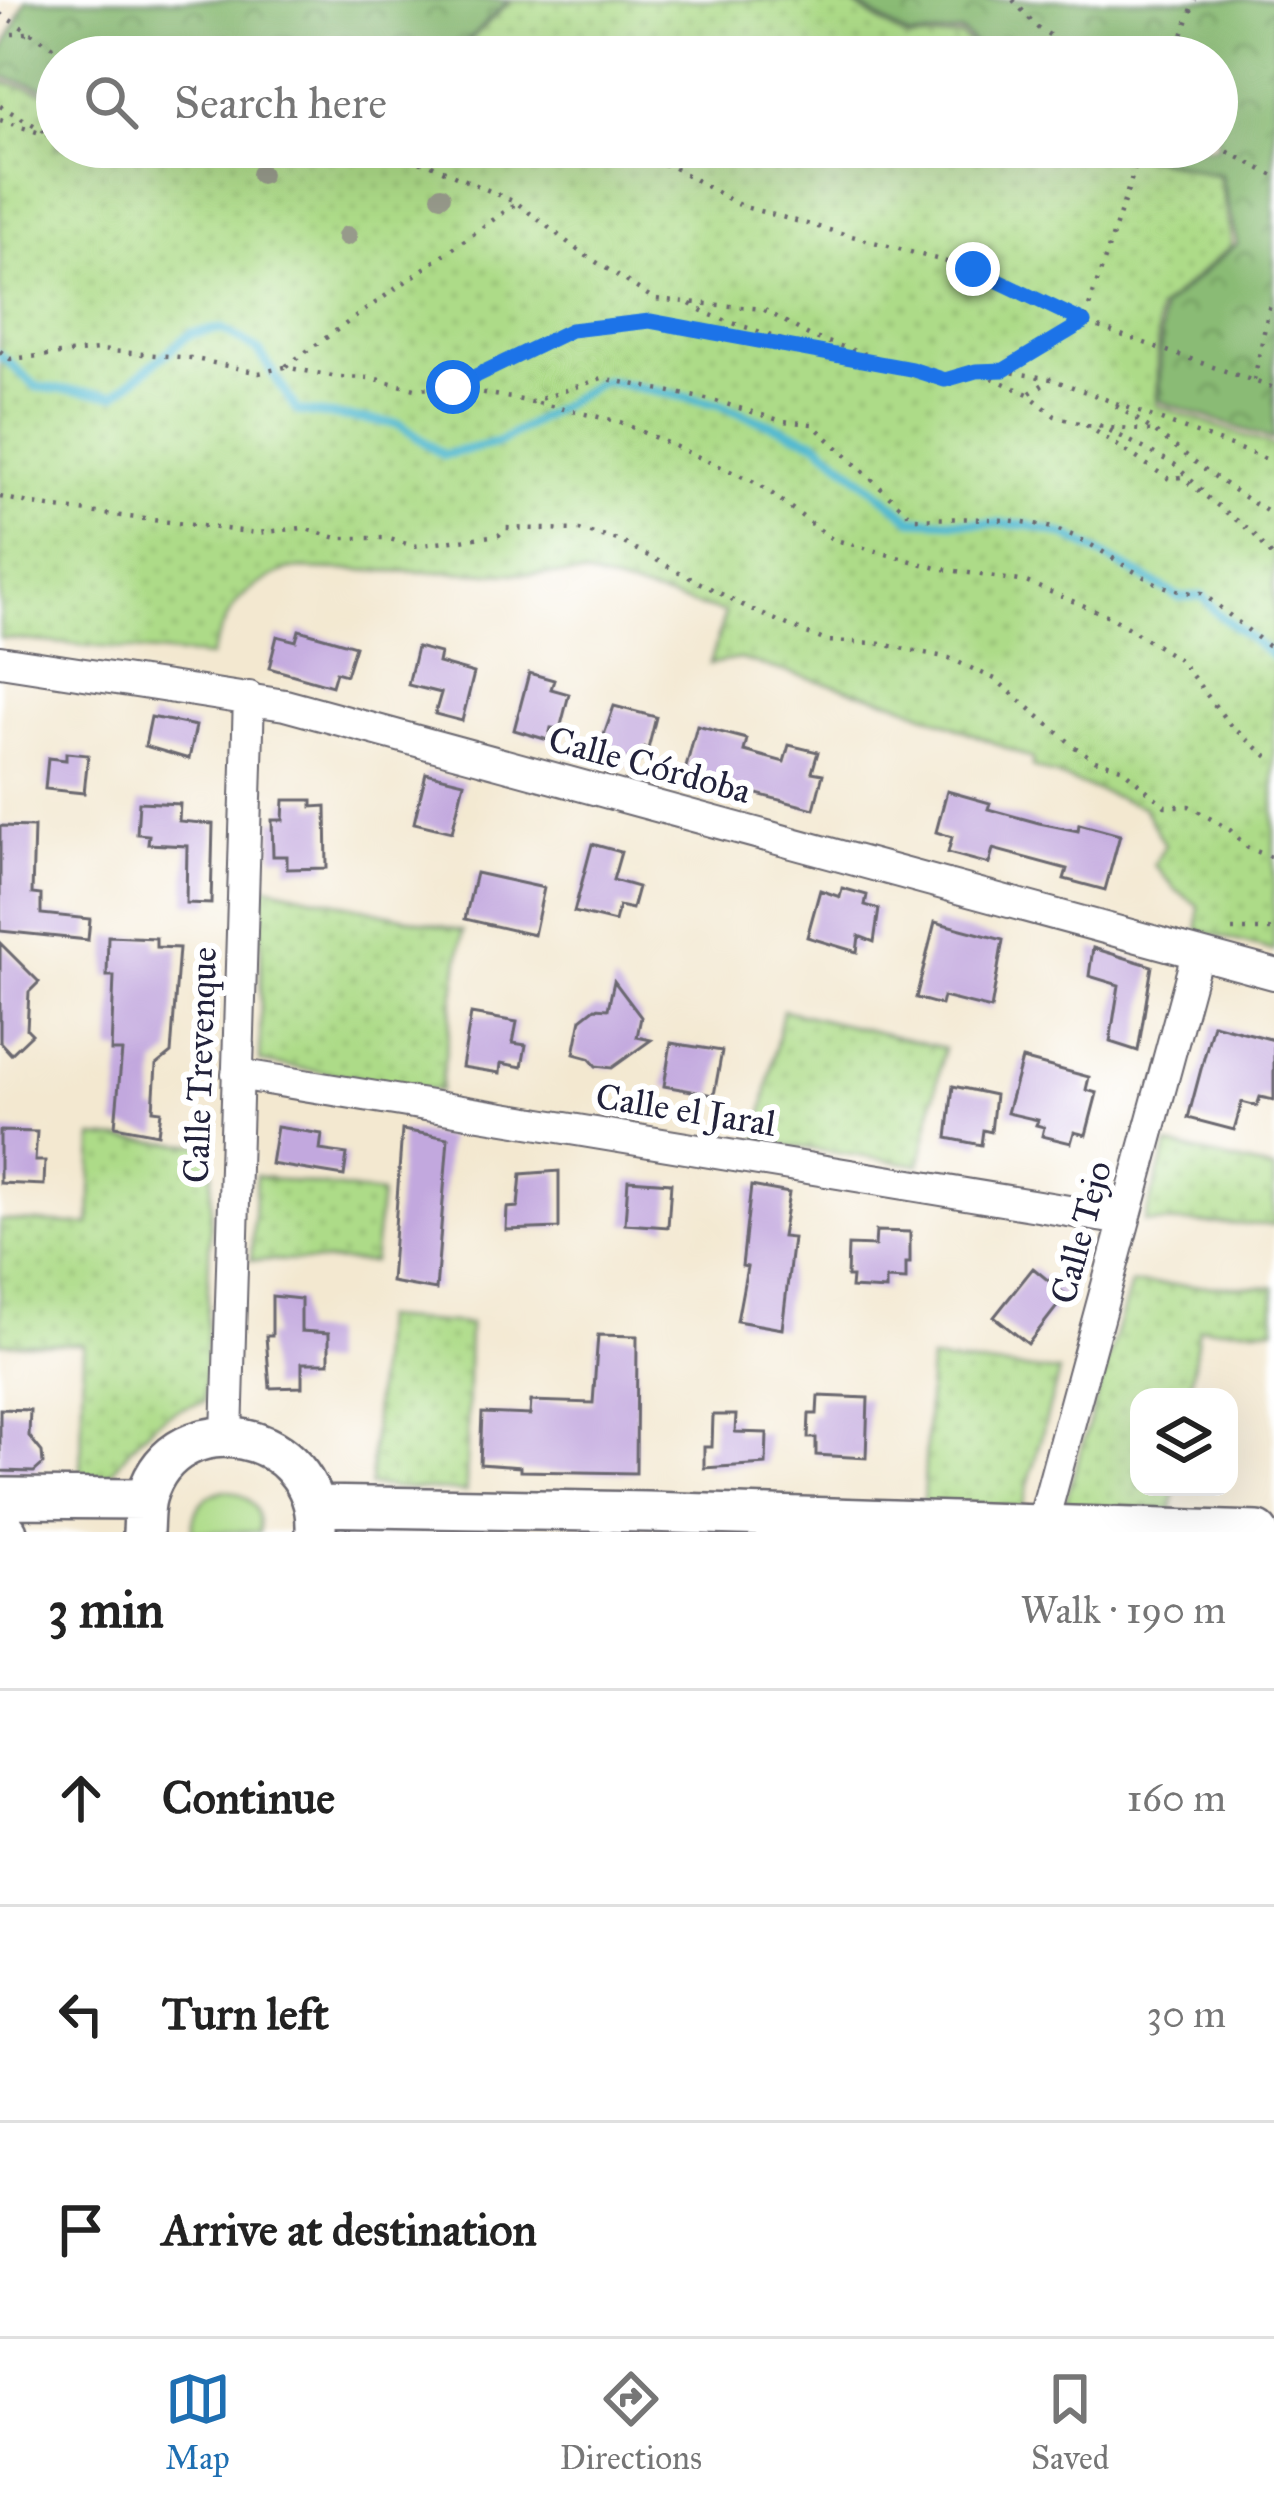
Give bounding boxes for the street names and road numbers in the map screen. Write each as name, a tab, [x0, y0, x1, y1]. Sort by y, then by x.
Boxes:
street label: Calle Córdoba	[544, 717, 756, 813]
street label: Calle Trevenque	[174, 946, 226, 1184]
street label: Calle el Jaral	[593, 1074, 779, 1146]
street label: Calle Tejo	[1041, 1156, 1121, 1308]

